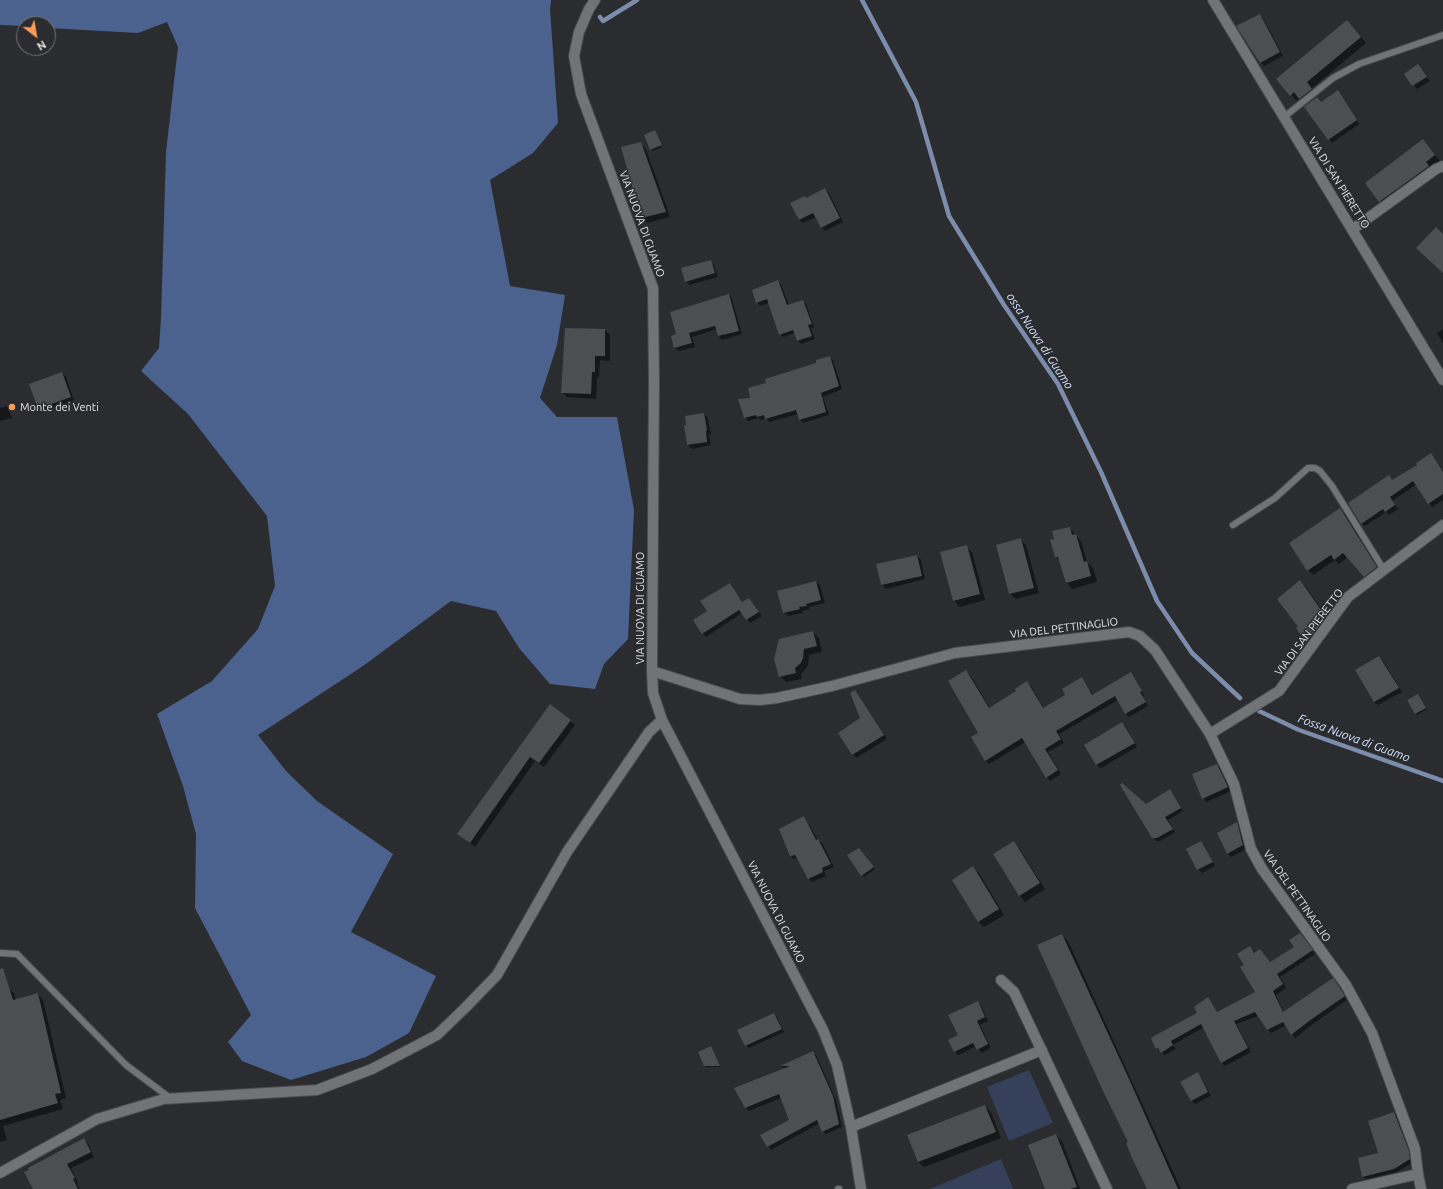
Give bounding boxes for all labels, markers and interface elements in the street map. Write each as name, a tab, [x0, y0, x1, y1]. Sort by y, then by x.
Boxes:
north arrow	[16, 16, 56, 56]
text: N	[35, 38, 48, 53]
street label: VIA DI SAN PIERETTO	[1306, 135, 1372, 231]
street label: VIA NUOVA DI GUAMO	[617, 169, 667, 279]
water label: ossa Nuova di Guamo	[1004, 290, 1076, 392]
place label: Monte dei Venti	[20, 400, 99, 414]
marker: Monte dei Venti	[7, 402, 17, 412]
street label: VIA NUOVA DI GUAMO	[633, 552, 647, 664]
street label: VIA DI SAN PIERETTO	[1272, 586, 1346, 678]
street label: VIA DEL PETTINAGLIO	[1009, 615, 1119, 641]
water label: Fossa Nuova di Guamo	[1296, 711, 1412, 765]
street label: VIA DEL PETTINAGLIO	[1260, 848, 1334, 944]
street label: VIA NUOVA DI GUAMO	[745, 859, 807, 965]

